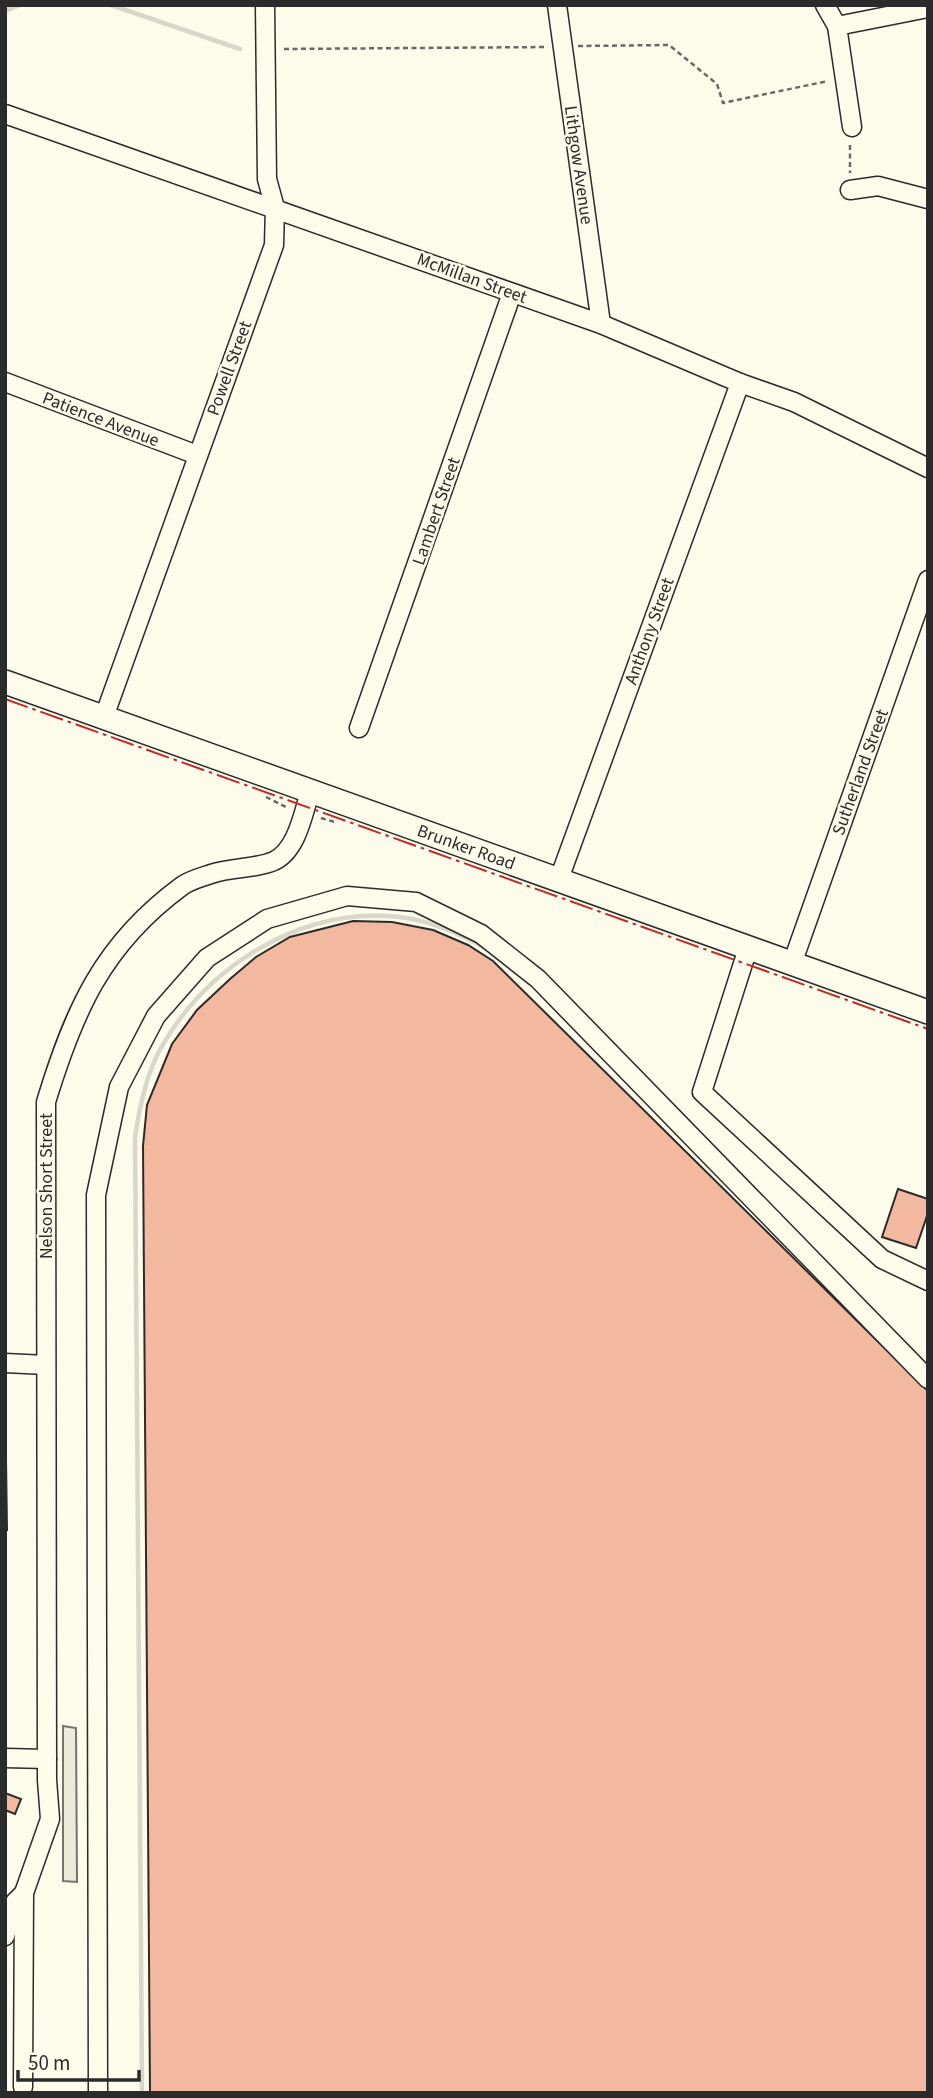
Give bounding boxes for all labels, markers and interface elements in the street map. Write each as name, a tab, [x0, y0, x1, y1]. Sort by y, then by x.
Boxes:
street label: Lithgow Avenue	[558, 104, 599, 226]
street label: McMillan Street	[413, 247, 530, 310]
street label: Powell Street	[201, 317, 258, 419]
street label: Patience Avenue	[39, 386, 163, 453]
street label: Lambert Street	[406, 454, 467, 568]
street label: Anthony Street	[619, 574, 680, 688]
street label: Sutherland Street	[826, 706, 895, 839]
street label: Brunker Road	[414, 818, 519, 876]
street label: Nelson Short Street	[34, 1113, 59, 1259]
scale bar	[18, 2038, 138, 2082]
text: 50 m	[28, 2048, 70, 2078]

